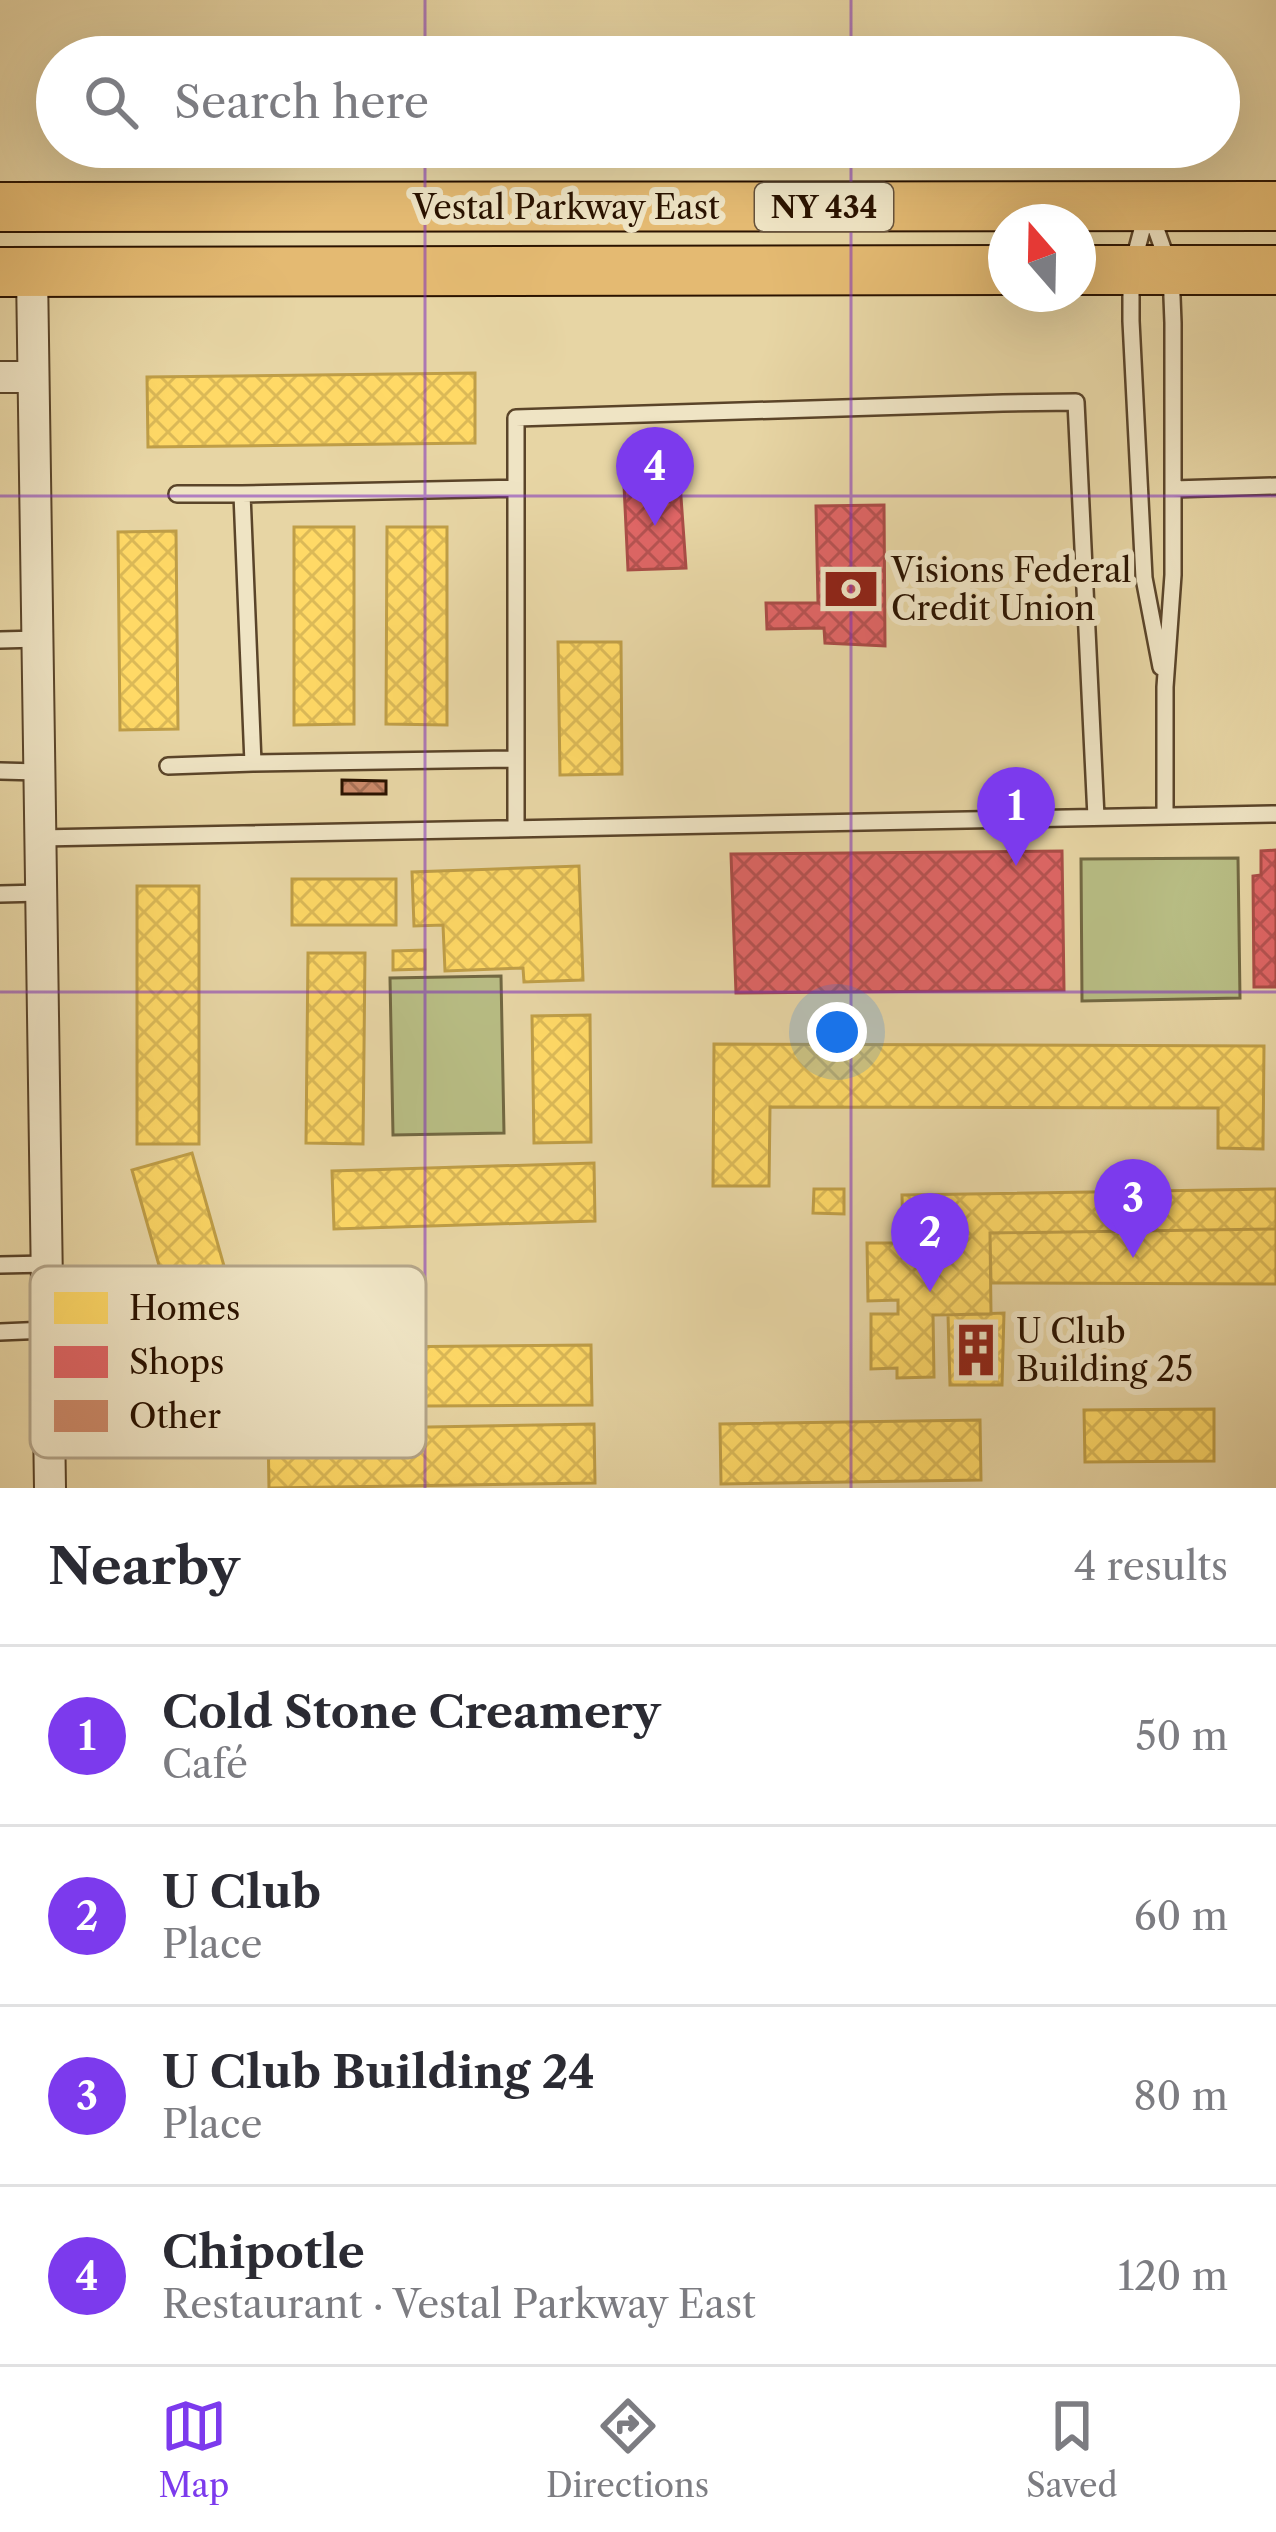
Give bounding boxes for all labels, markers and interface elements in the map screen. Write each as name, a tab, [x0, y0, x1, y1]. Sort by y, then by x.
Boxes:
search box	[36, 36, 1240, 168]
icon: search	[78, 69, 144, 135]
text: Search here	[174, 74, 429, 130]
road number: NY 434	[755, 183, 893, 231]
street label: Vestal Parkway East	[411, 187, 720, 228]
north arrow	[988, 204, 1096, 312]
pin: 4	[616, 427, 694, 526]
place label: Visions Federal Credit Union	[890, 550, 1132, 629]
bank icon: Visions Federal Credit Union	[822, 560, 880, 618]
pin: 1	[977, 767, 1055, 866]
your location	[807, 1002, 867, 1062]
pin: 3	[1094, 1159, 1172, 1258]
pin: 2	[891, 1193, 969, 1292]
legend	[30, 1266, 426, 1458]
text: Homes	[129, 1288, 240, 1329]
place label: U Club Building 25	[1016, 1311, 1193, 1390]
building icon: U Club Building 25	[947, 1321, 1005, 1379]
text: Shops	[129, 1342, 224, 1383]
text: Other	[129, 1396, 221, 1437]
text: Nearby	[48, 1535, 240, 1597]
text: 4 results	[1074, 1542, 1228, 1590]
text: Cold Stone Creamery	[162, 1684, 660, 1740]
text: 1	[78, 1712, 96, 1760]
text: 50 m	[1135, 1712, 1228, 1760]
text: Café	[162, 1740, 248, 1788]
text: U Club	[162, 1864, 321, 1920]
text: 2	[75, 1892, 99, 1940]
text: 60 m	[1134, 1892, 1228, 1940]
text: Place	[162, 1920, 262, 1968]
text: U Club Building 24	[162, 2044, 595, 2100]
text: 3	[76, 2072, 98, 2120]
text: 80 m	[1133, 2072, 1228, 2120]
text: Place	[162, 2100, 262, 2148]
text: Chipotle	[162, 2224, 365, 2280]
text: 4	[75, 2252, 99, 2300]
text: 120 m	[1118, 2252, 1228, 2300]
text: Restaurant · Vestal Parkway East	[162, 2280, 756, 2328]
tab: Map	[158, 2393, 229, 2506]
tab: Directions	[546, 2393, 709, 2506]
tab: Saved	[1026, 2393, 1118, 2506]

